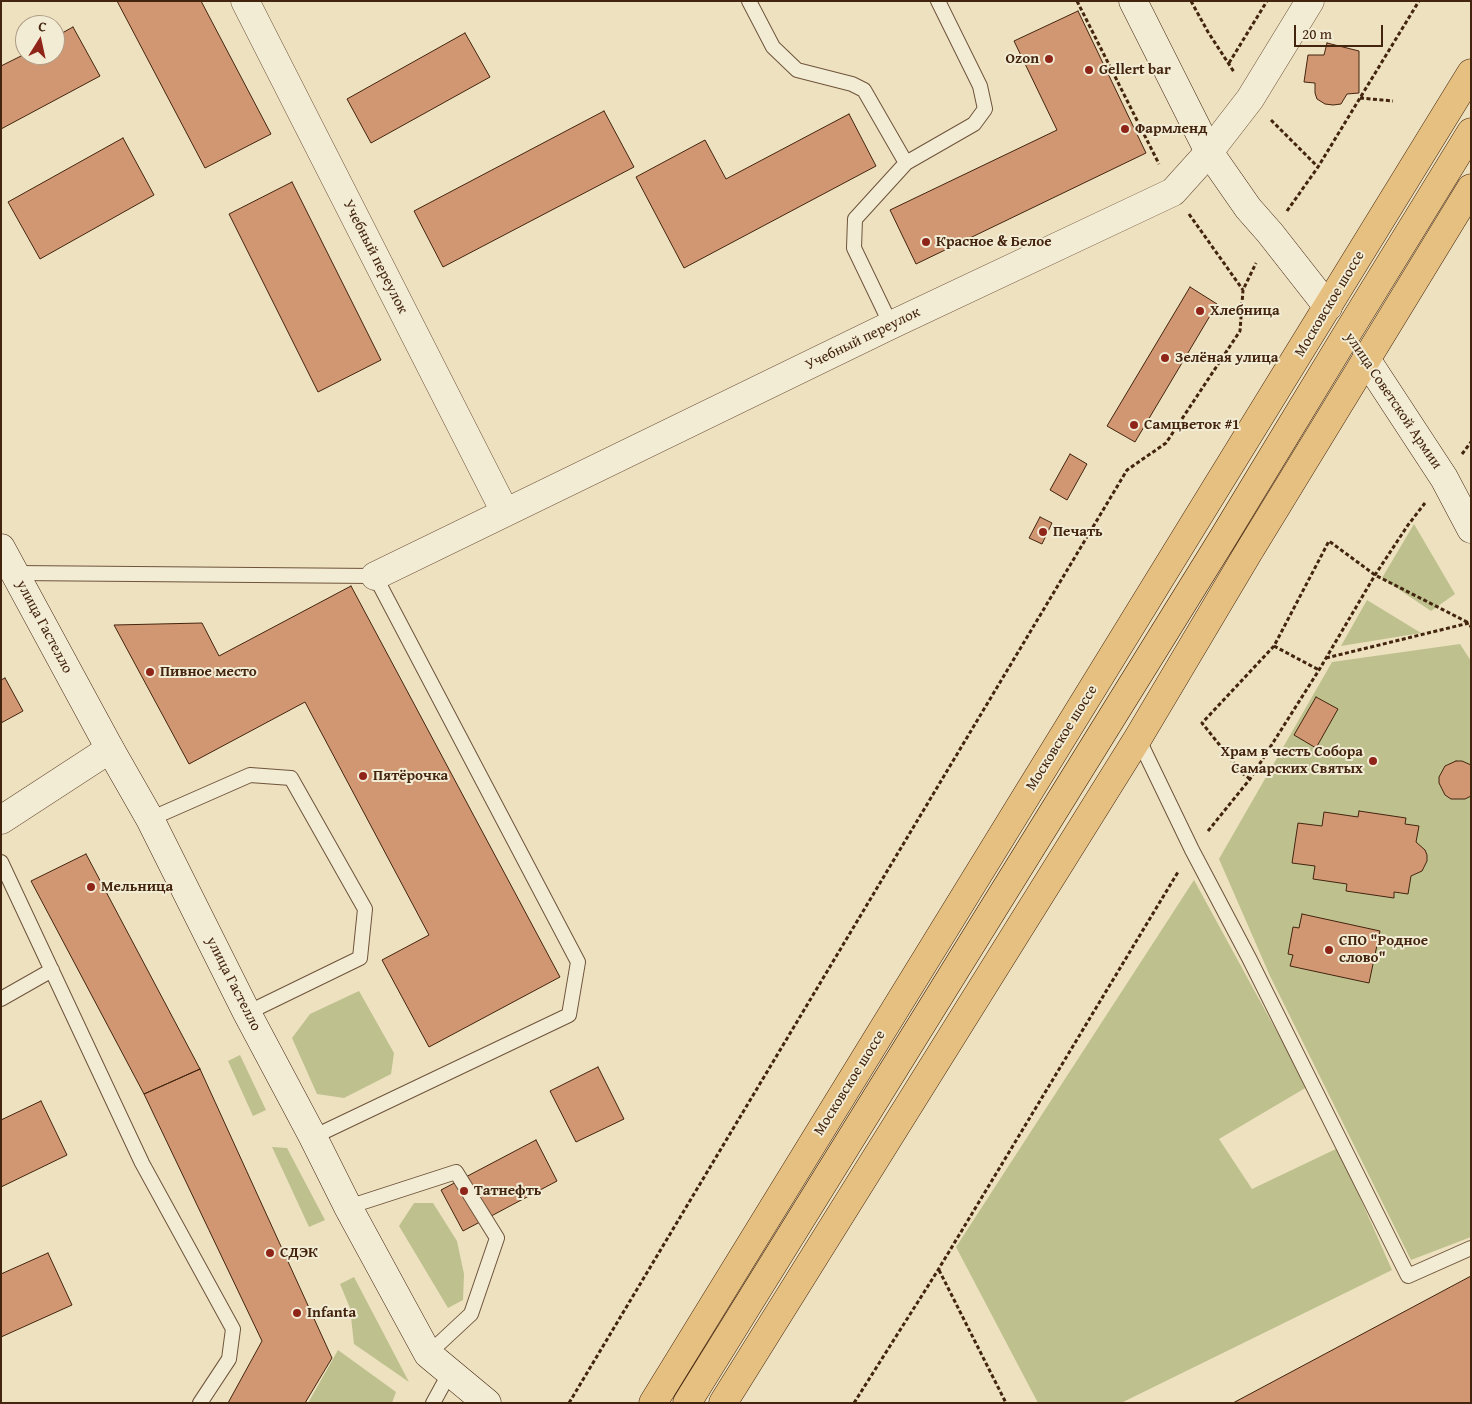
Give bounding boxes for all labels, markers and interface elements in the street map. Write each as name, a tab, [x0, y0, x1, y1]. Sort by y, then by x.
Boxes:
north arrow	[15, 15, 65, 65]
scale bar	[1297, 15, 1386, 47]
text: С	[37, 16, 48, 37]
text: 20 m	[1302, 23, 1332, 44]
place label: Ozon	[1006, 50, 1039, 68]
marker: Ozon	[1043, 53, 1055, 65]
place label: Gellert bar	[1099, 61, 1171, 79]
marker: Gellert bar	[1083, 64, 1095, 76]
place label: Фармленд	[1135, 120, 1207, 138]
marker: Фармленд	[1119, 123, 1131, 135]
street label: Учебный переулок	[339, 197, 411, 317]
place label: Красное & Белое	[936, 233, 1052, 251]
marker: Красное & Белое	[920, 236, 932, 248]
street label: Московское шоссе	[1291, 248, 1369, 360]
place label: Хлебница	[1210, 302, 1280, 320]
street label: Учебный переулок	[803, 303, 923, 375]
marker: Хлебница	[1194, 305, 1206, 317]
street label: улица Советской Армии	[1340, 329, 1446, 473]
place label: Зелёная улица	[1175, 349, 1278, 367]
marker: Зелёная улица	[1159, 352, 1171, 364]
place label: Самцветок #1	[1144, 416, 1240, 434]
marker: Самцветок #1	[1128, 419, 1140, 431]
place label: Печать	[1053, 523, 1103, 541]
marker: Печать	[1037, 526, 1049, 538]
street label: улица Гастелло	[12, 577, 76, 677]
place label: Пивное место	[160, 663, 257, 681]
marker: Пивное место	[144, 666, 156, 678]
street label: Московское шоссе	[1022, 682, 1102, 794]
place label: Храм в честь Собора Самарских Святых	[1220, 743, 1363, 778]
marker: Храм в честь Собора Самарских Святых	[1367, 755, 1379, 767]
place label: Пятёрочка	[373, 767, 448, 785]
marker: Пятёрочка	[357, 770, 369, 782]
place label: Мельница	[101, 878, 173, 896]
marker: Мельница	[85, 881, 97, 893]
place label: СПО "Родное слово"	[1339, 932, 1428, 967]
street label: улица Гастелло	[202, 934, 264, 1034]
marker: СПО "Родное слово"	[1323, 944, 1335, 956]
street label: Московское шоссе	[810, 1027, 890, 1139]
place label: Татнефть	[474, 1182, 541, 1200]
marker: Татнефть	[458, 1185, 470, 1197]
place label: СДЭК	[280, 1244, 318, 1262]
marker: СДЭК	[264, 1247, 276, 1259]
place label: Infanta	[307, 1304, 356, 1322]
marker: Infanta	[291, 1307, 303, 1319]

